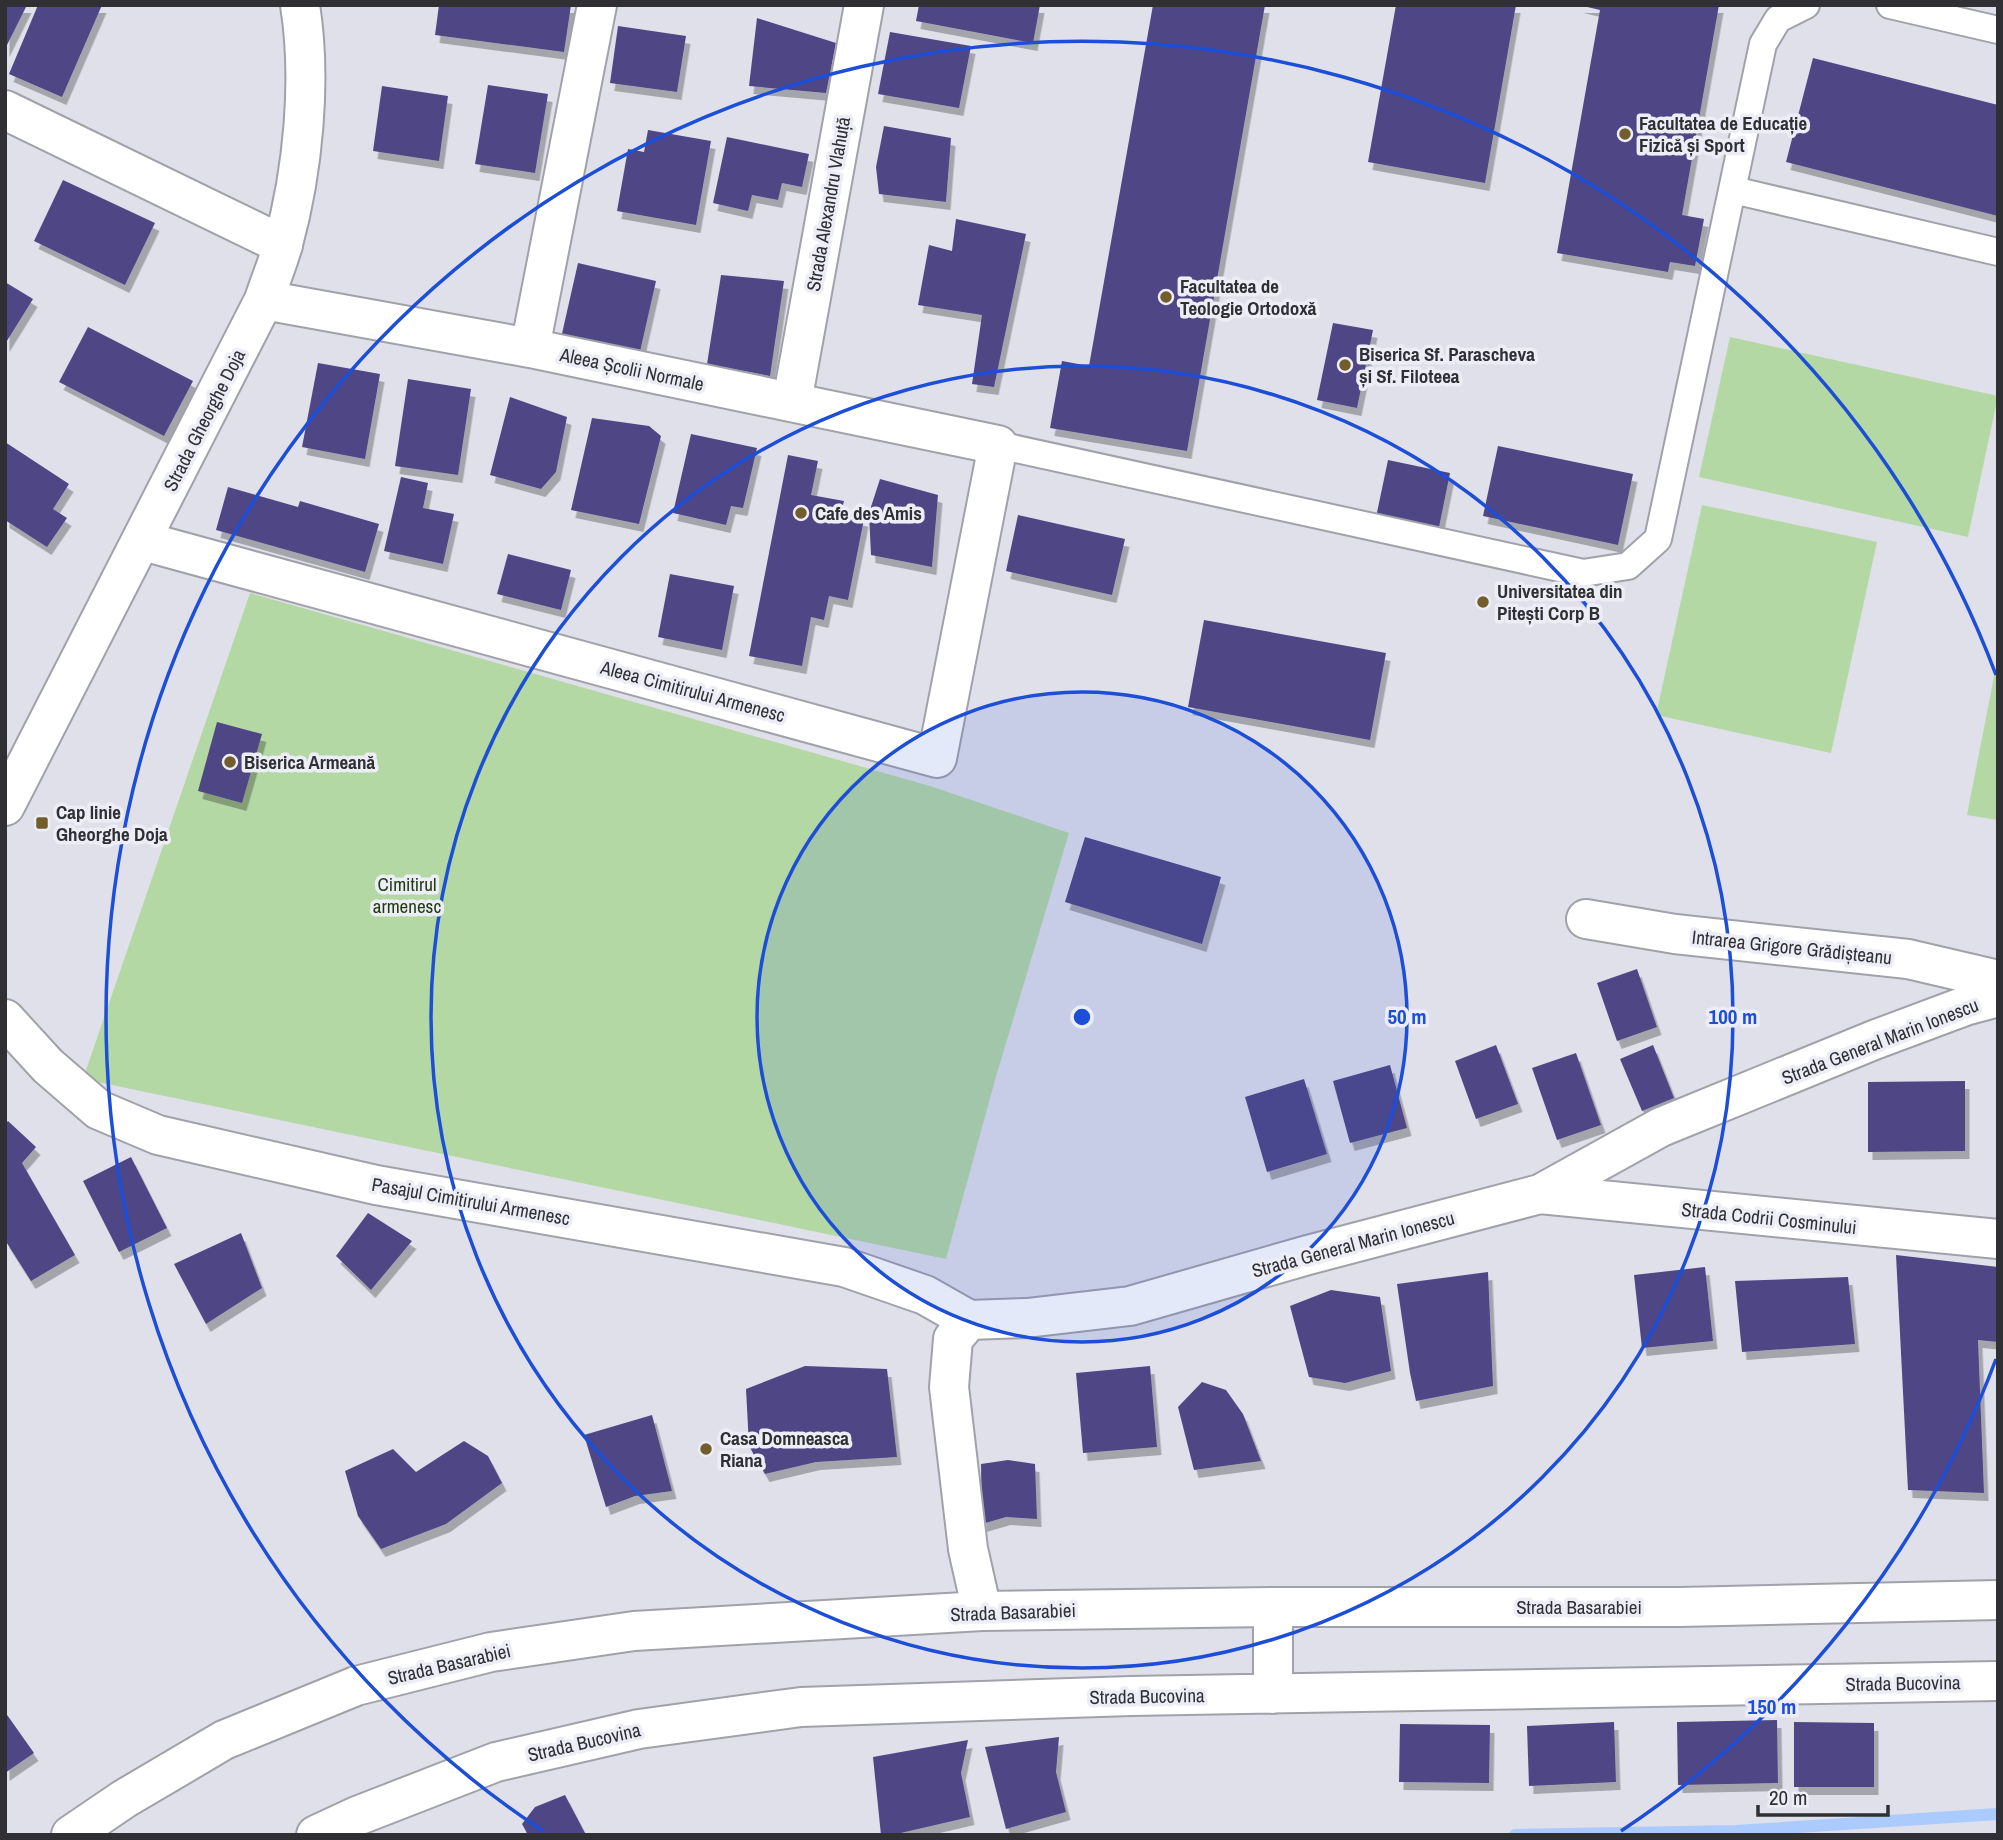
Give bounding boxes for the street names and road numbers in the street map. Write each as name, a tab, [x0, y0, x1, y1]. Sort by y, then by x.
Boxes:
street label: Strada Alexandru Vlahuță	[800, 114, 856, 293]
street label: Aleea Școlii Normale	[557, 341, 706, 397]
street label: Strada Gheorghe Doja	[157, 344, 251, 495]
street label: Aleea Cimitirului Armenesc	[597, 654, 788, 728]
street label: Intrarea Grigore Grădișteanu	[1691, 924, 1893, 970]
street label: Strada General Marin Ionescu	[1778, 991, 1982, 1091]
street label: Pasajul Cimitirului Armenesc	[370, 1171, 572, 1231]
street label: Strada Codrii Cosminului	[1680, 1196, 1858, 1240]
street label: Strada General Marin Ionescu	[1249, 1204, 1457, 1284]
street label: Strada Basarabiei	[1516, 1594, 1642, 1620]
street label: Strada Basarabiei	[950, 1597, 1076, 1627]
street label: Strada Basarabiei	[385, 1637, 513, 1691]
street label: Strada Bucovina	[1845, 1669, 1961, 1697]
street label: Strada Bucovina	[1089, 1682, 1205, 1710]
street label: Strada Bucovina	[525, 1716, 643, 1768]

